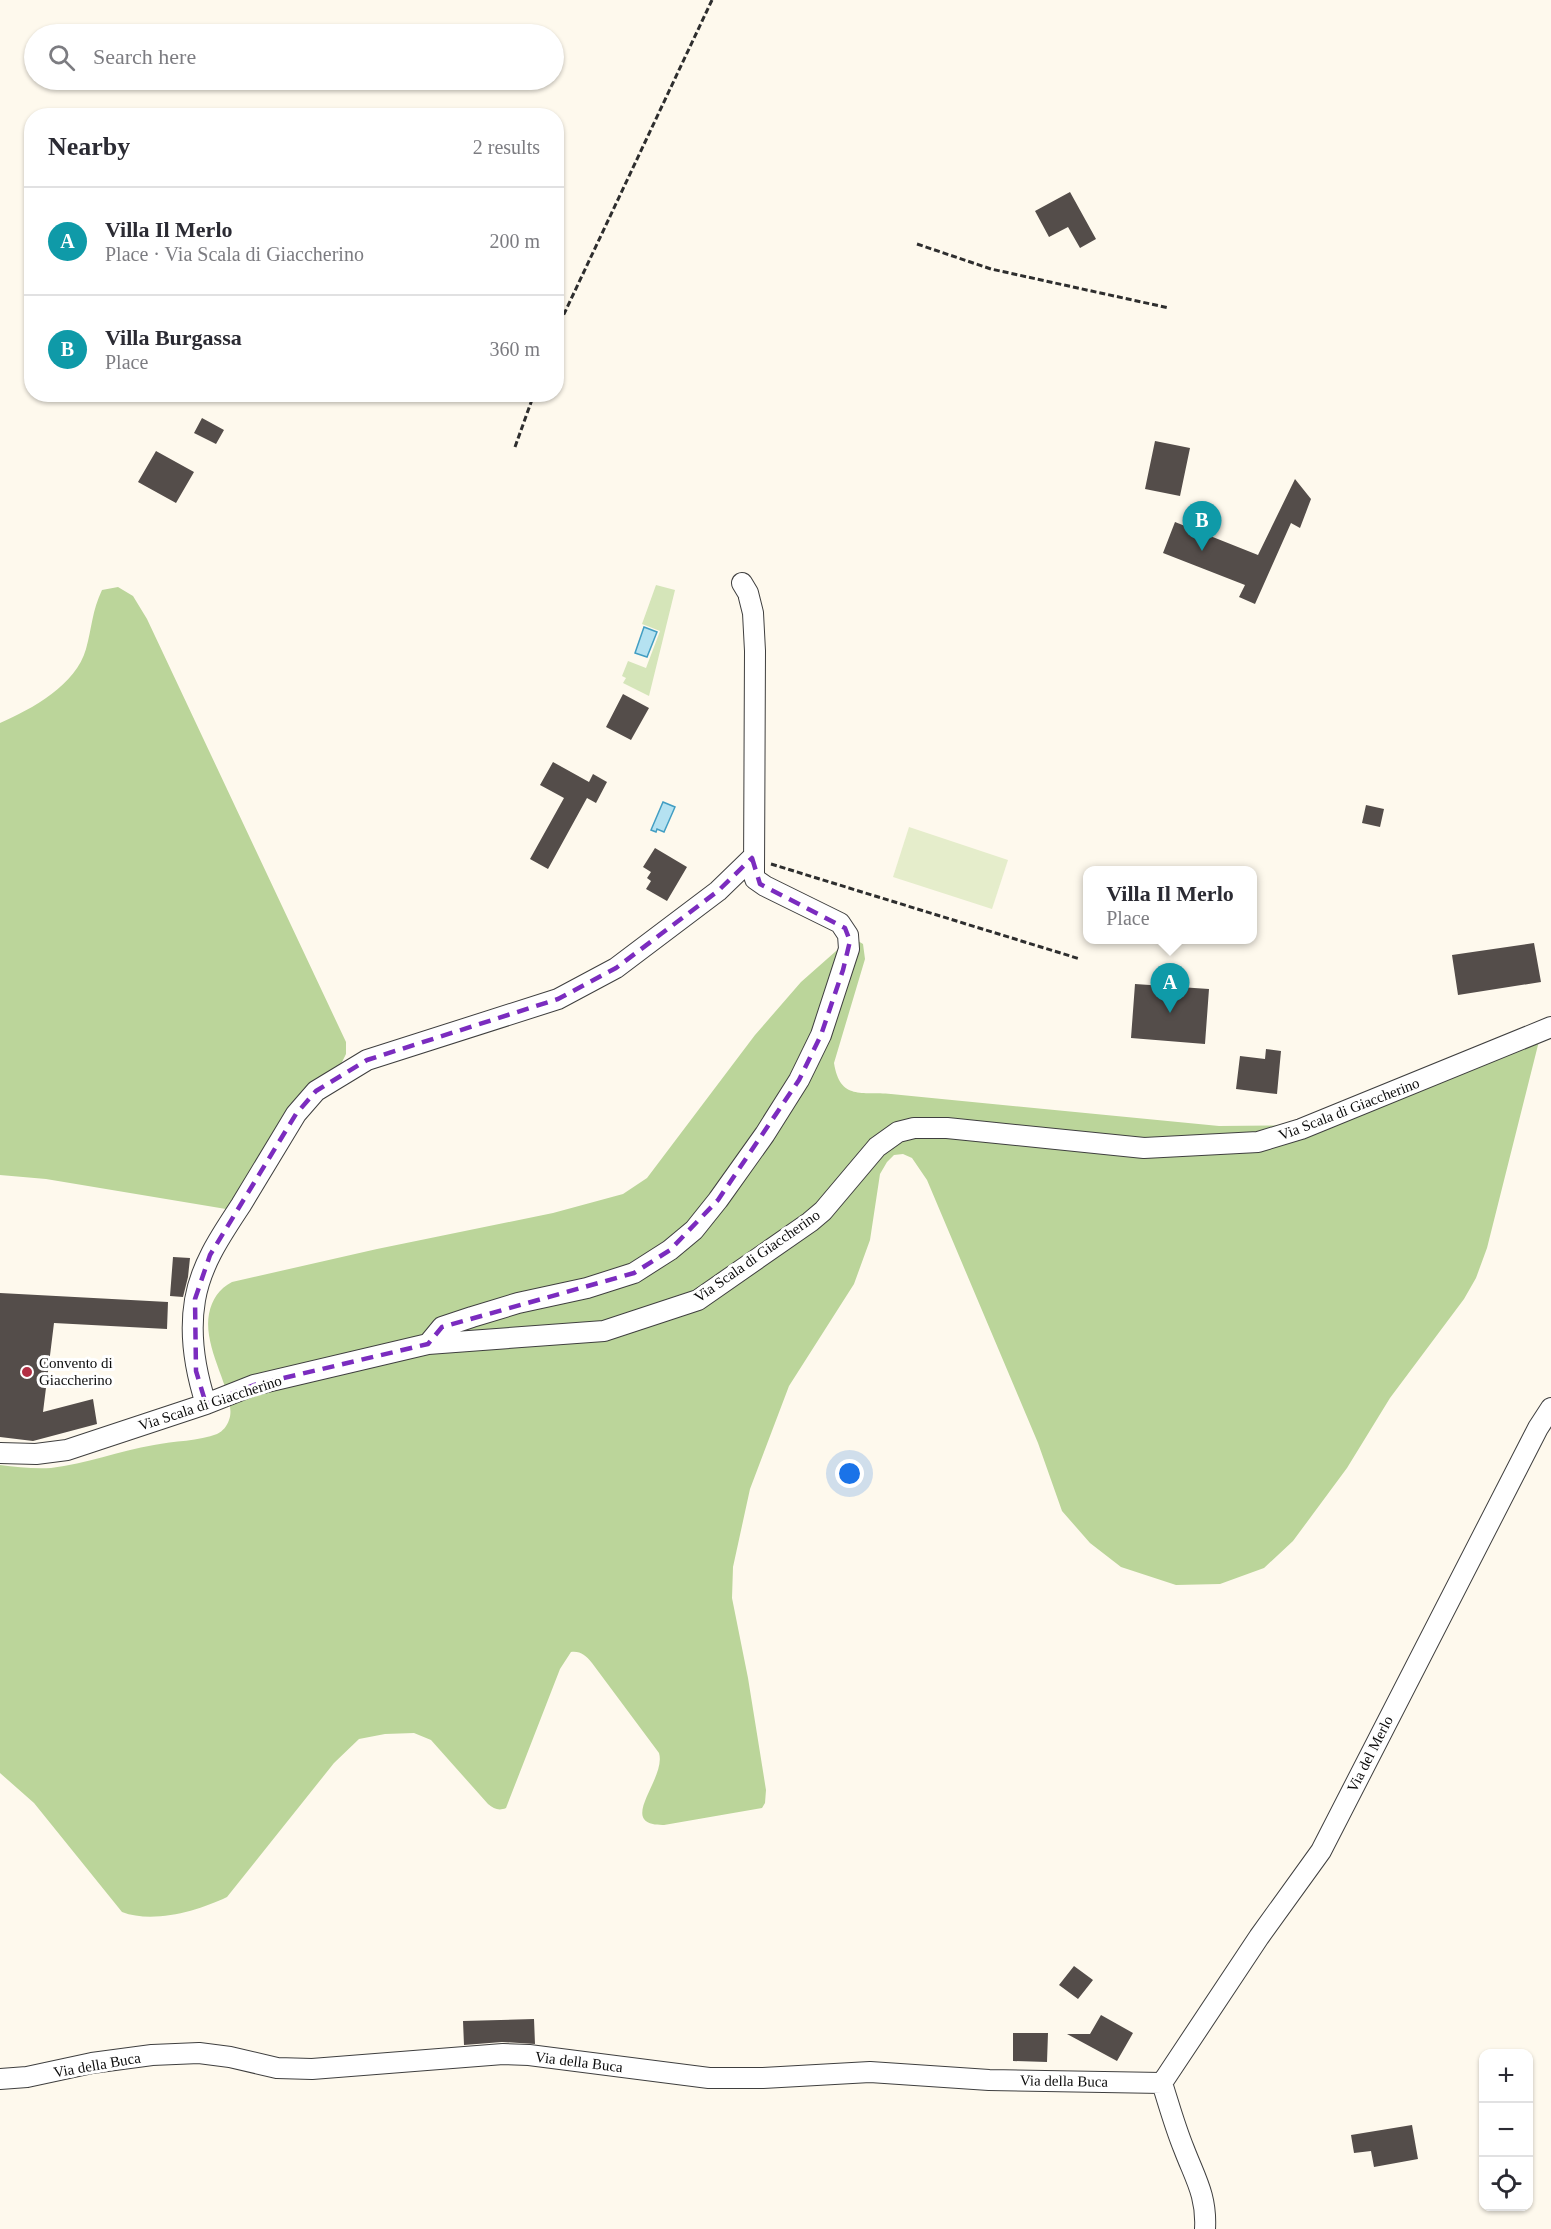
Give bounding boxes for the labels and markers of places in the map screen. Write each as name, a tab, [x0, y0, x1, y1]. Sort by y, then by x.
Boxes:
pin: B	[1182, 502, 1222, 551]
pin: A	[1150, 964, 1190, 1013]
place label: Convento di Giaccherino	[39, 1355, 113, 1388]
marker: Convento di Giaccherino	[20, 1365, 34, 1379]

